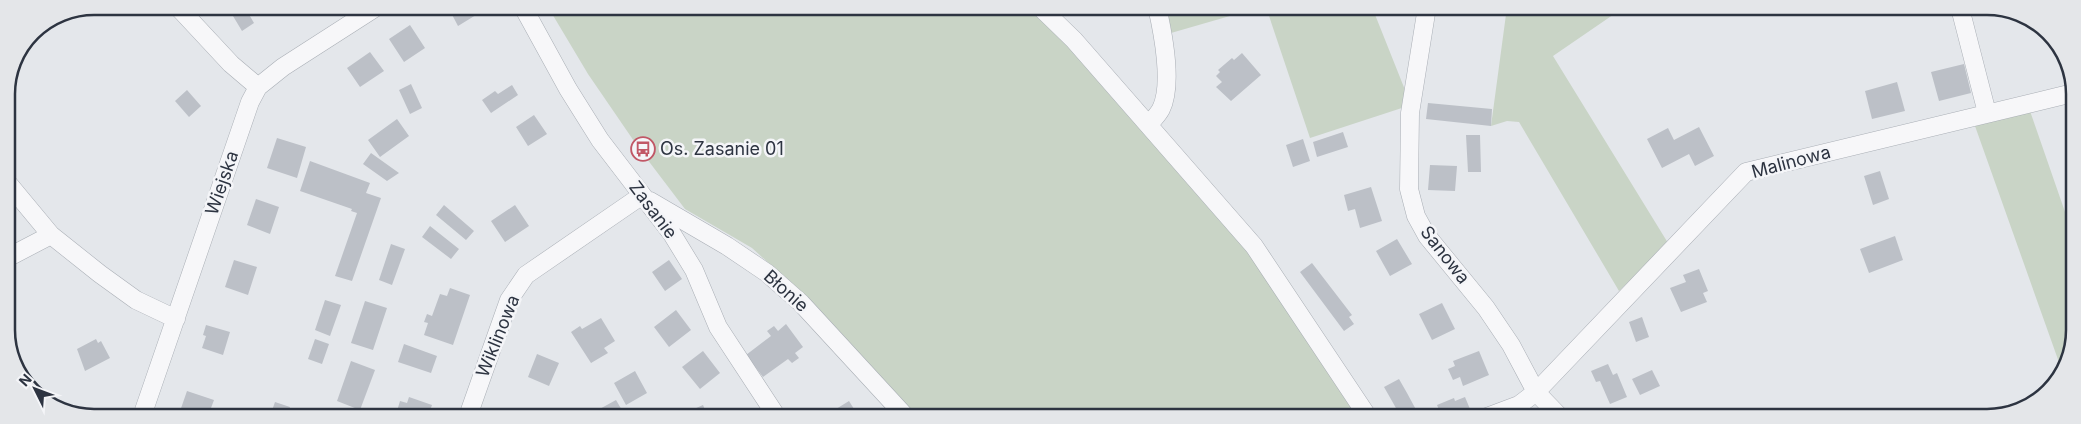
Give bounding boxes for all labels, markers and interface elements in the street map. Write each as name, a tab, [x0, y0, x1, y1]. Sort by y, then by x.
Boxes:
bus stop icon: Os. Zasanie 01	[630, 136, 656, 162]
place label: Os. Zasanie 01	[660, 138, 784, 159]
street label: Malinowa	[1749, 141, 1833, 182]
street label: Wiejska	[201, 148, 242, 218]
street label: Zasanie	[625, 177, 682, 243]
street label: Sanowa	[1416, 222, 1474, 288]
street label: Błonie	[760, 265, 813, 316]
street label: Wiklinowa	[472, 292, 523, 380]
north arrow	[10, 364, 60, 414]
text: N	[15, 370, 35, 390]

